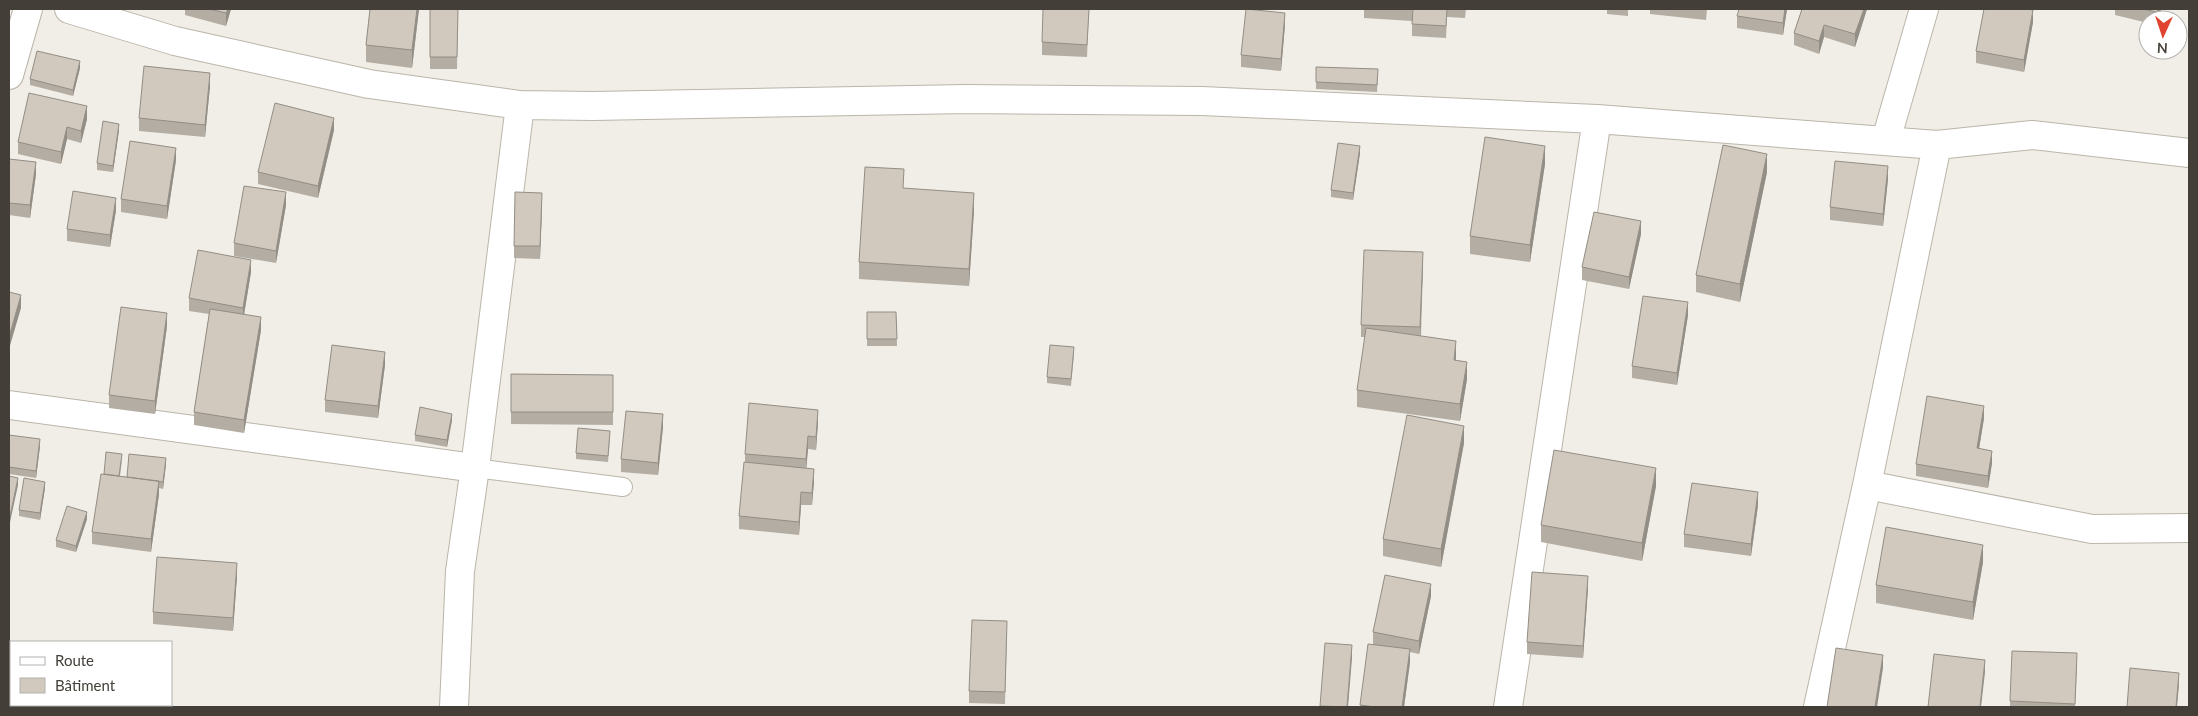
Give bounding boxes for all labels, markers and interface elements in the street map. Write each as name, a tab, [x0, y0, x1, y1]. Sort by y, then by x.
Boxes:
north arrow	[2138, 10, 2188, 60]
text: N	[2156, 40, 2168, 57]
legend	[10, 641, 172, 706]
text: Route	[55, 651, 94, 669]
text: Bâtiment	[55, 676, 116, 694]

